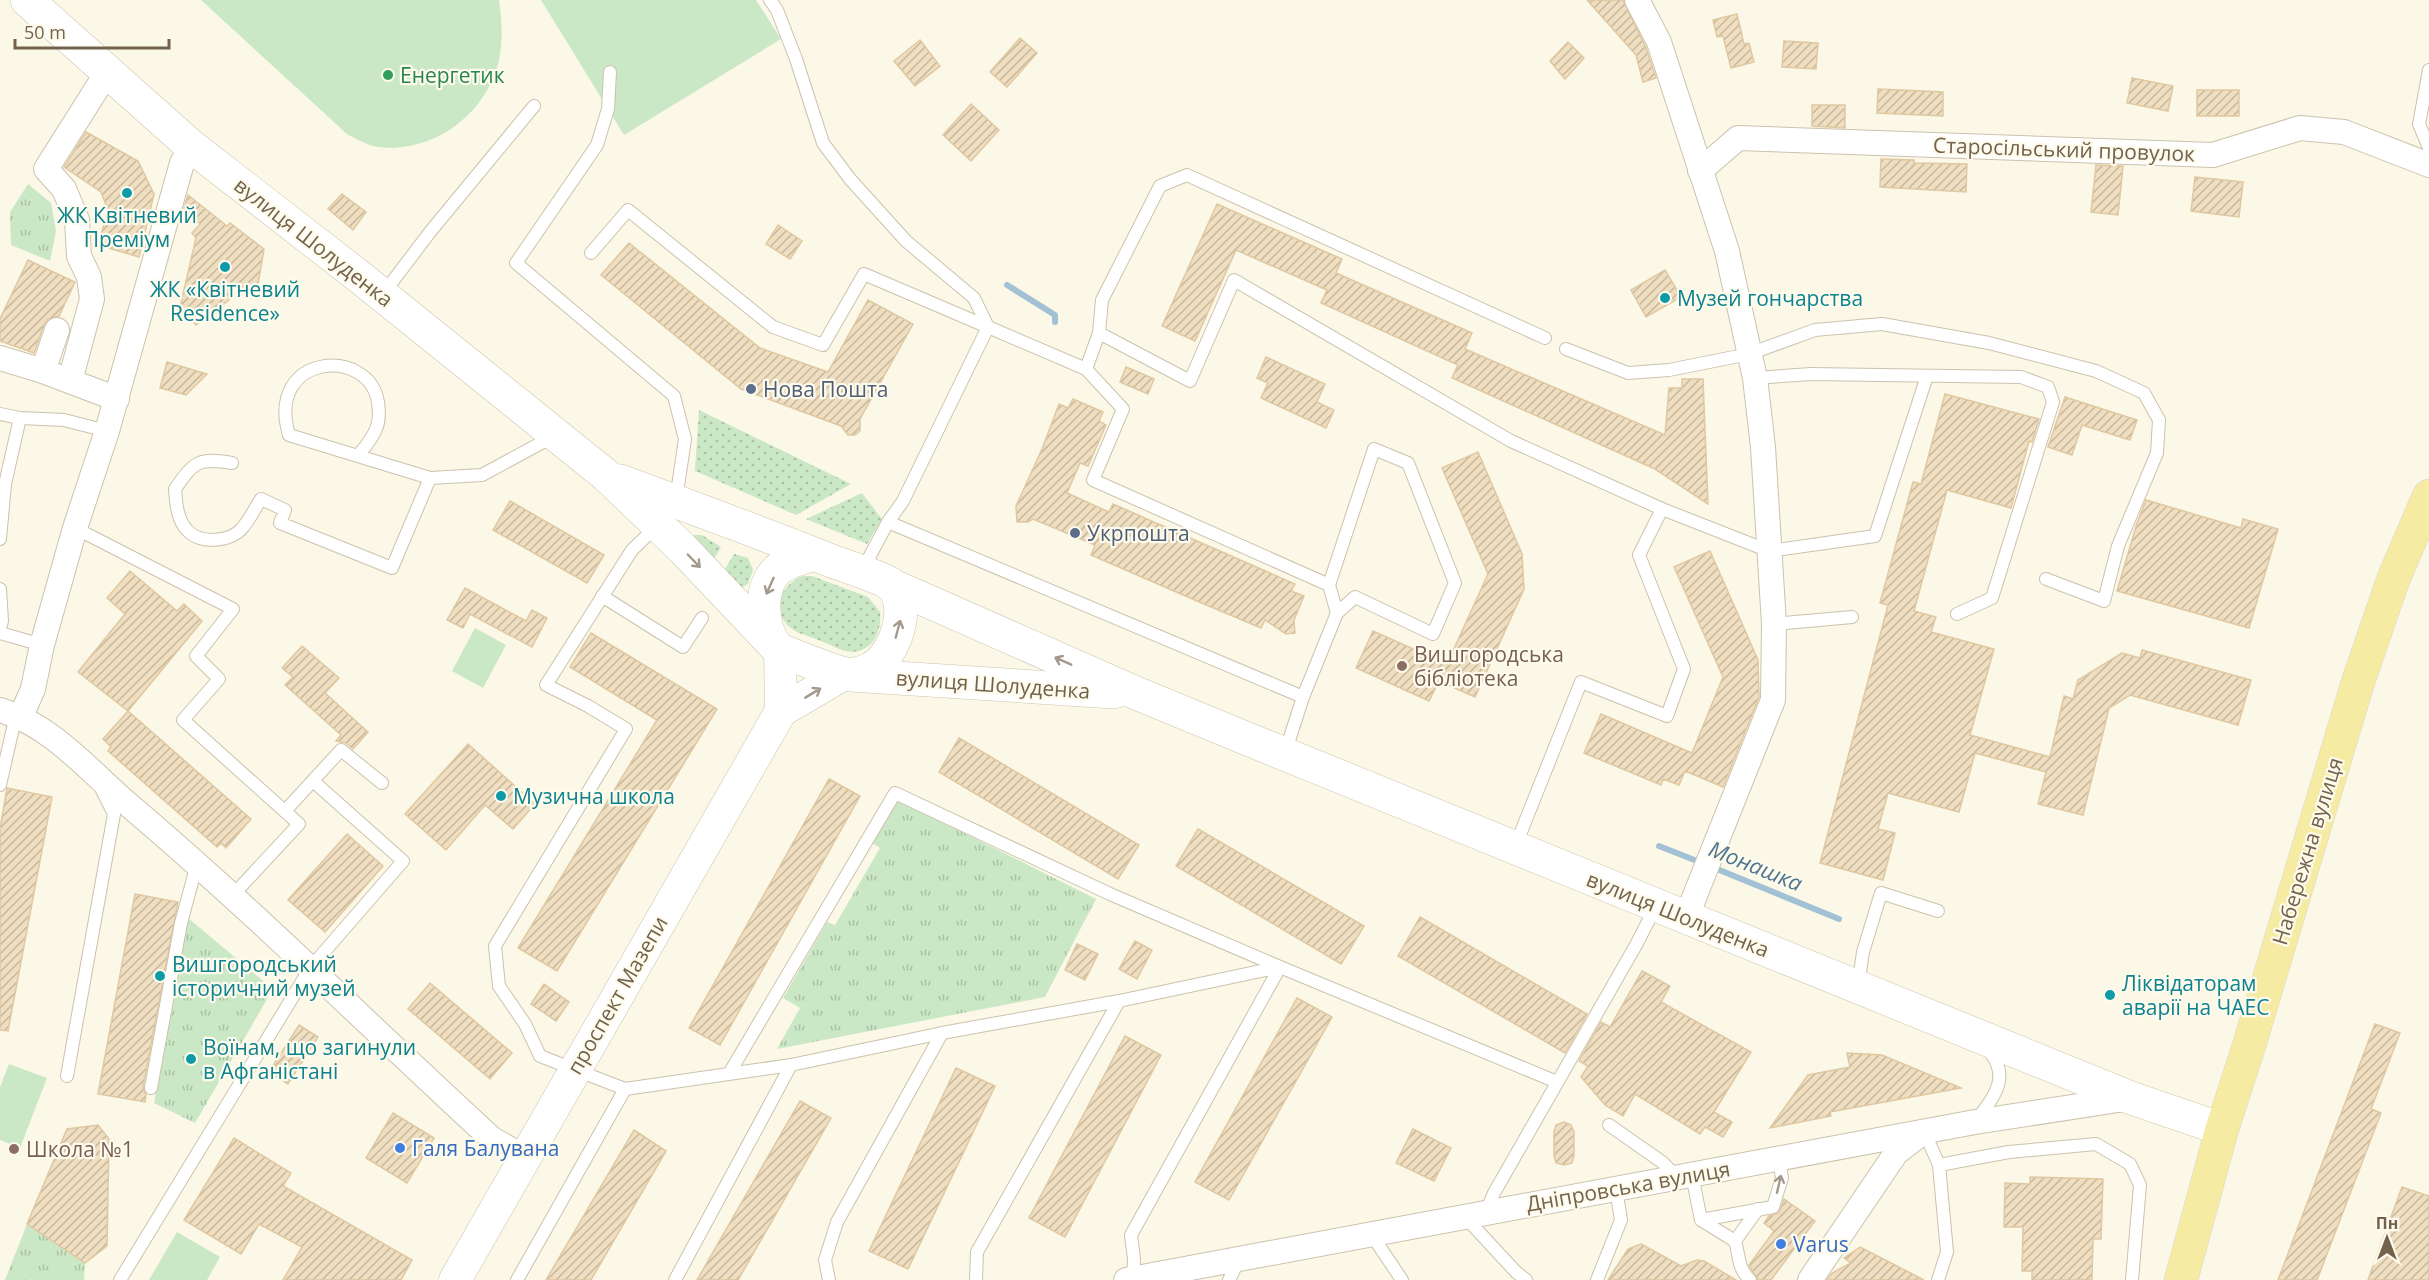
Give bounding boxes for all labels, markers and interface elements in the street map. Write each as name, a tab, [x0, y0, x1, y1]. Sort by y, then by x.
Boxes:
scale bar	[15, 12, 170, 50]
text: 50 m	[24, 20, 66, 44]
place label: Енергетик	[400, 61, 505, 89]
marker: Енергетик	[381, 68, 395, 82]
street label: Старосільський провулок	[1933, 130, 2196, 168]
street label: вулиця Шолуденка	[229, 171, 399, 313]
marker: ЖК Квітневий Преміум	[120, 186, 134, 200]
place label: ЖК Квітневий Преміум	[57, 201, 197, 253]
marker: ЖК «Квітневий Residence»	[218, 260, 232, 274]
place label: ЖК «Квітневий Residence»	[150, 275, 300, 327]
place label: Музей гончарства	[1677, 284, 1863, 312]
marker: Музей гончарства	[1658, 291, 1672, 305]
place label: Нова Пошта	[763, 375, 888, 403]
marker: Нова Пошта	[744, 382, 758, 396]
place label: Укрпошта	[1087, 519, 1190, 547]
marker: Укрпошта	[1068, 526, 1082, 540]
one-way arrow	[687, 553, 702, 568]
one-way arrow	[764, 576, 775, 594]
one-way arrow	[893, 620, 904, 639]
place label: Вишгородська бібліотека	[1414, 640, 1564, 692]
one-way arrow	[1055, 655, 1073, 666]
marker: Вишгородська бібліотека	[1395, 659, 1409, 673]
street label: вулиця Шолуденка	[895, 663, 1091, 705]
one-way arrow	[804, 686, 821, 698]
street label: Набережна вулиця	[2265, 754, 2349, 948]
place label: Музична школа	[513, 782, 675, 810]
marker: Музична школа	[494, 789, 508, 803]
water label: Монашка	[1705, 833, 1807, 897]
street label: вулиця Шолуденка	[1582, 865, 1774, 963]
street label: проспект Мазепи	[560, 911, 674, 1079]
place label: Вишгородський історичний музей	[172, 950, 355, 1002]
marker: Вишгородський історичний музей	[153, 969, 167, 983]
place label: Ліквідаторам аварії на ЧАЕС	[2122, 969, 2269, 1021]
marker: Ліквідаторам аварії на ЧАЕС	[2103, 988, 2117, 1002]
place label: Воїнам, що загинули в Афганістані	[203, 1033, 416, 1085]
marker: Воїнам, що загинули в Афганістані	[184, 1052, 198, 1066]
place label: Галя Балувана	[412, 1134, 559, 1162]
place label: Школа №1	[26, 1135, 134, 1163]
marker: Галя Балувана	[393, 1141, 407, 1155]
marker: Школа №1	[7, 1142, 21, 1156]
street label: Дніпровська вулиця	[1524, 1154, 1732, 1218]
one-way arrow	[1774, 1175, 1786, 1194]
north arrow	[2357, 1208, 2417, 1268]
text: Пн	[2376, 1212, 2398, 1234]
place label: Varus	[1793, 1230, 1849, 1258]
marker: Varus	[1774, 1237, 1788, 1251]

